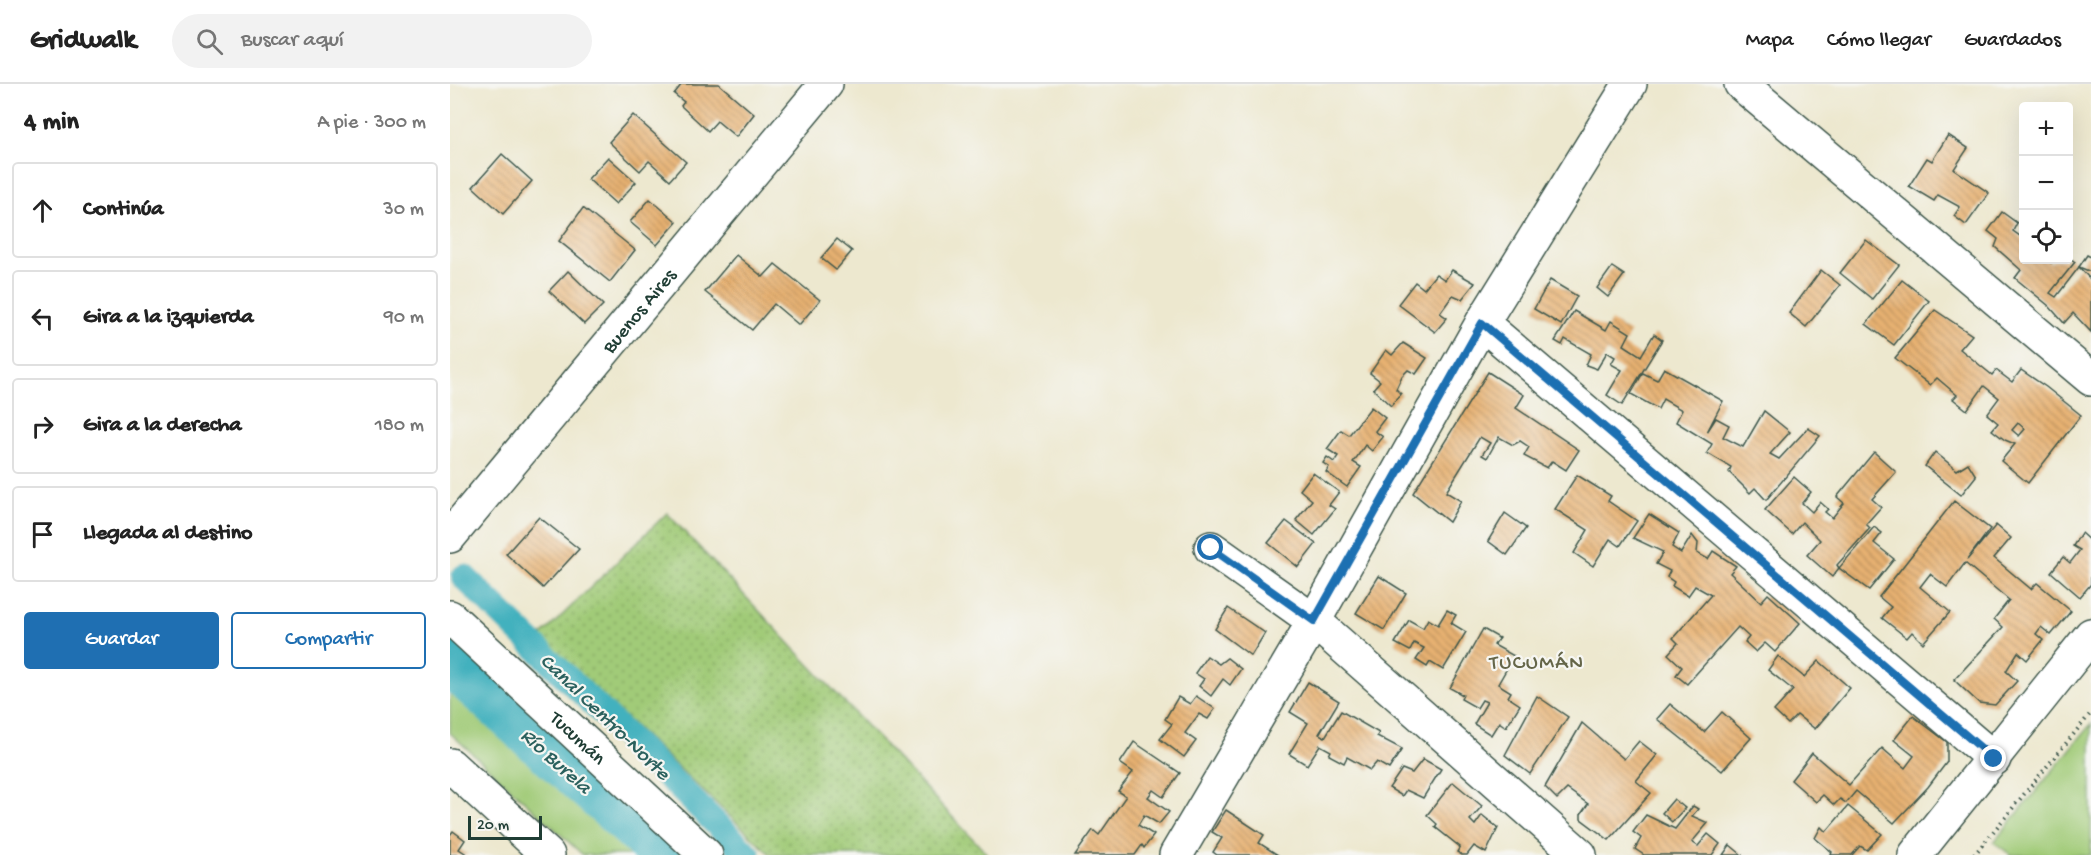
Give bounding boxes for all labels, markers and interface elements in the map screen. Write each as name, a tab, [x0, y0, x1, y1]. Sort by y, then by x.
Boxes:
search box	[172, 14, 592, 68]
text: Gridwalk	[30, 25, 136, 58]
icon: search	[193, 25, 226, 58]
text: Buscar aquí	[241, 28, 344, 54]
text: Mapa	[1745, 29, 1794, 54]
text: Cómo llegar	[1827, 29, 1931, 54]
text: Guardados	[1964, 29, 2061, 54]
map controls	[2019, 102, 2073, 264]
button: +	[2019, 102, 2073, 156]
text: 4 min	[24, 108, 79, 139]
text: A pie · 300 m	[317, 112, 426, 135]
button: −	[2019, 156, 2073, 210]
icon: ahead	[26, 194, 59, 227]
text: Continúa	[83, 197, 164, 223]
text: 30 m	[383, 199, 424, 222]
button: locate	[2019, 210, 2073, 264]
street label: Buenos Aires	[598, 265, 683, 360]
icon: left	[26, 302, 59, 335]
text: Gira a la izquierda	[83, 305, 254, 331]
text: 90 m	[384, 307, 424, 330]
icon: right	[26, 410, 59, 443]
text: Gira a la derecha	[83, 413, 241, 439]
text: 180 m	[375, 415, 424, 438]
icon: arrive	[26, 518, 59, 551]
text: Llegada al destino	[83, 521, 253, 547]
route start	[1197, 534, 1223, 560]
button: Guardar	[24, 612, 219, 669]
button: Compartir	[231, 612, 426, 669]
water label: Canal Centro-Norte	[533, 650, 675, 788]
district label: TUCUMÁN	[1489, 651, 1584, 677]
street label: Tucumán	[543, 707, 610, 771]
water label: Río Burela	[514, 724, 596, 802]
route end	[1980, 745, 2006, 771]
scale bar	[468, 813, 542, 840]
text: 20 m	[477, 817, 509, 836]

